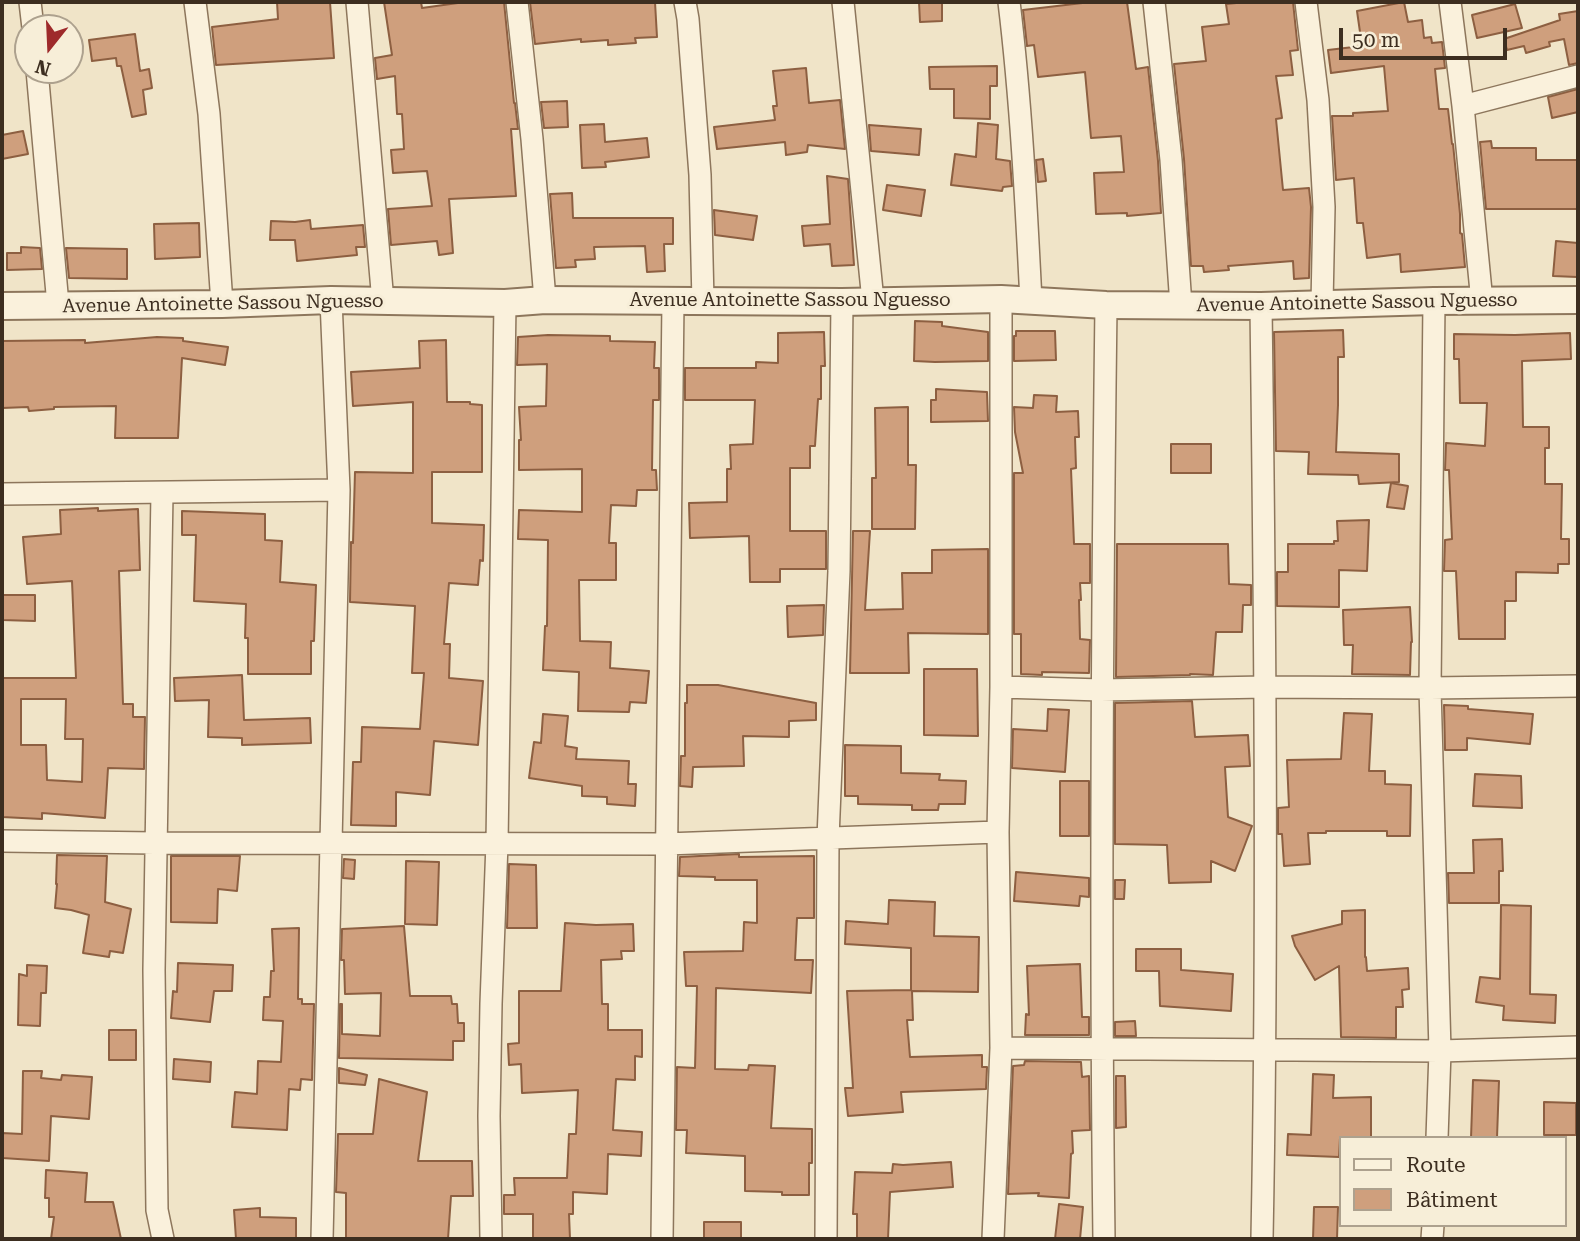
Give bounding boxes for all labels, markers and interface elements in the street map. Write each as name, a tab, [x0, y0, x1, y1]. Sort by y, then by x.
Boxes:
north arrow	[14, 14, 84, 84]
scale bar	[1342, 14, 1510, 58]
text: 50 m	[1352, 28, 1400, 52]
text: N	[32, 54, 53, 81]
street label: Avenue Antoinette Sassou Nguesso	[629, 289, 951, 311]
street label: Avenue Antoinette Sassou Nguesso	[1196, 289, 1518, 317]
street label: Avenue Antoinette Sassou Nguesso	[62, 290, 384, 318]
legend	[1338, 1136, 1566, 1227]
text: Route	[1406, 1153, 1465, 1177]
text: Bâtiment	[1406, 1188, 1498, 1212]

